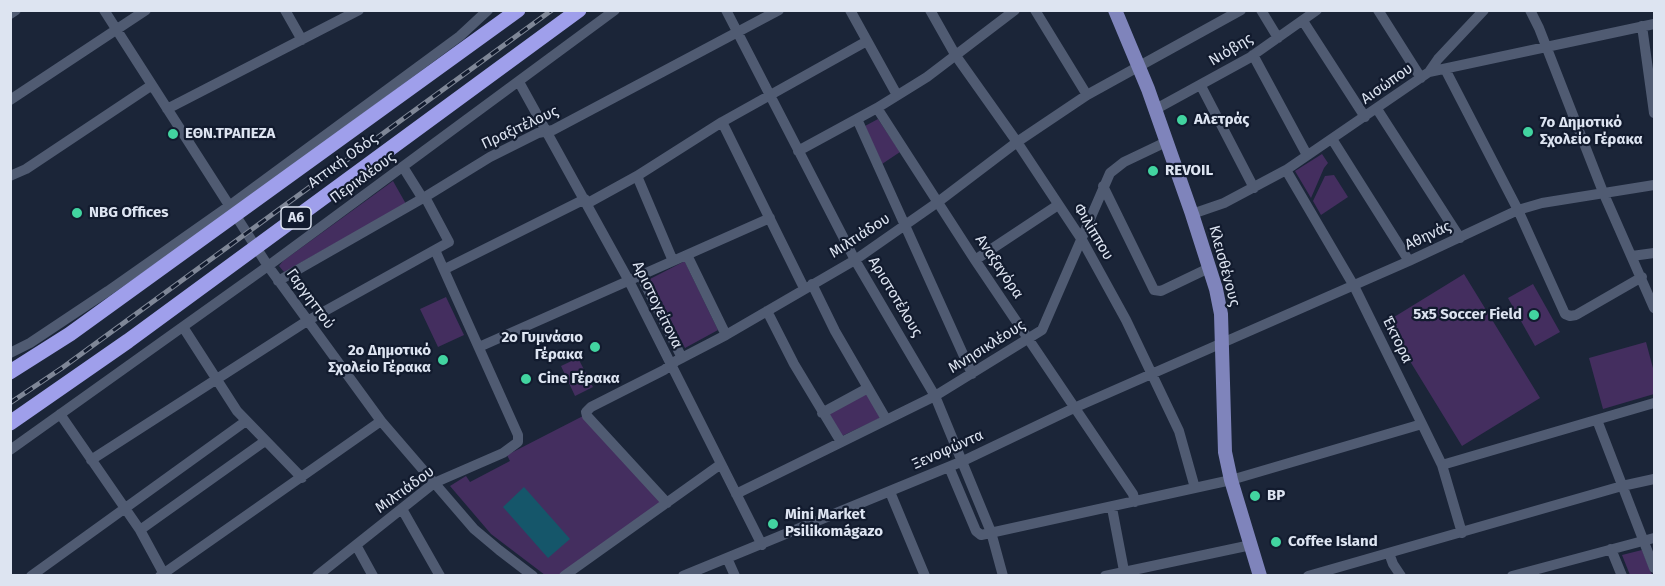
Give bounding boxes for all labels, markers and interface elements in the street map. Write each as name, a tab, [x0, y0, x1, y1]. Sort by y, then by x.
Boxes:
street label: Νιόβης	[1206, 30, 1256, 70]
street label: Αισώπου	[1358, 60, 1416, 108]
street label: Πραξιτέλους	[479, 102, 561, 154]
place label: Αλετράς	[1194, 111, 1249, 129]
marker: Αλετράς	[1175, 113, 1189, 127]
place label: 7o Δημοτικό Σχολείο Γέρακα	[1540, 114, 1643, 149]
place label: ΕΘΝ.ΤΡΑΠΕΖΑ	[185, 125, 275, 143]
marker: 7o Δημοτικό Σχολείο Γέρακα	[1521, 125, 1535, 139]
marker: ΕΘΝ.ΤΡΑΠΕΖΑ	[166, 127, 180, 141]
street label: Αττική Οδός	[305, 130, 381, 192]
street label: Περικλέους	[327, 148, 399, 208]
place label: REVOIL	[1165, 162, 1213, 180]
marker: REVOIL	[1146, 164, 1160, 178]
street label: Φιλίππου	[1069, 200, 1117, 264]
place label: NBG Offices	[89, 204, 169, 222]
marker: NBG Offices	[70, 206, 84, 220]
road number: Α6	[281, 207, 311, 229]
street label: Μιλτιάδου	[826, 210, 894, 262]
street label: Αθηνάς	[1402, 218, 1454, 254]
street label: Κλεισθένους	[1205, 223, 1243, 309]
street label: Αναξαγόρα	[971, 232, 1027, 302]
street label: Αριστοτέλους	[864, 254, 926, 340]
street label: Αριστογείτονα	[628, 258, 686, 352]
street label: Γαργηττού	[282, 265, 338, 333]
place label: 5x5 Soccer Field	[1413, 306, 1522, 324]
marker: 5x5 Soccer Field	[1527, 308, 1541, 322]
street label: Έκτορα	[1378, 314, 1416, 366]
street label: Μνησικλέους	[945, 316, 1029, 378]
place label: 2ο Γυμνάσιο Γέρακα	[501, 329, 583, 364]
marker: 2ο Γυμνάσιο Γέρακα	[588, 340, 602, 354]
place label: 2ο Δημοτικό Σχολείο Γέρακα	[328, 342, 431, 377]
marker: 2ο Δημοτικό Σχολείο Γέρακα	[436, 353, 450, 367]
place label: Cine Γέρακα	[538, 370, 620, 388]
marker: Cine Γέρακα	[519, 372, 533, 386]
street label: Ξενοφώντα	[910, 426, 986, 474]
street label: Μιλτιάδου	[372, 463, 438, 517]
place label: BP	[1267, 487, 1285, 505]
marker: BP	[1248, 489, 1262, 503]
place label: Mini Market Psilikomágazo	[785, 506, 883, 541]
marker: Mini Market Psilikomágazo	[766, 517, 780, 531]
place label: Coffee Island	[1288, 533, 1378, 551]
marker: Coffee Island	[1269, 535, 1283, 549]

